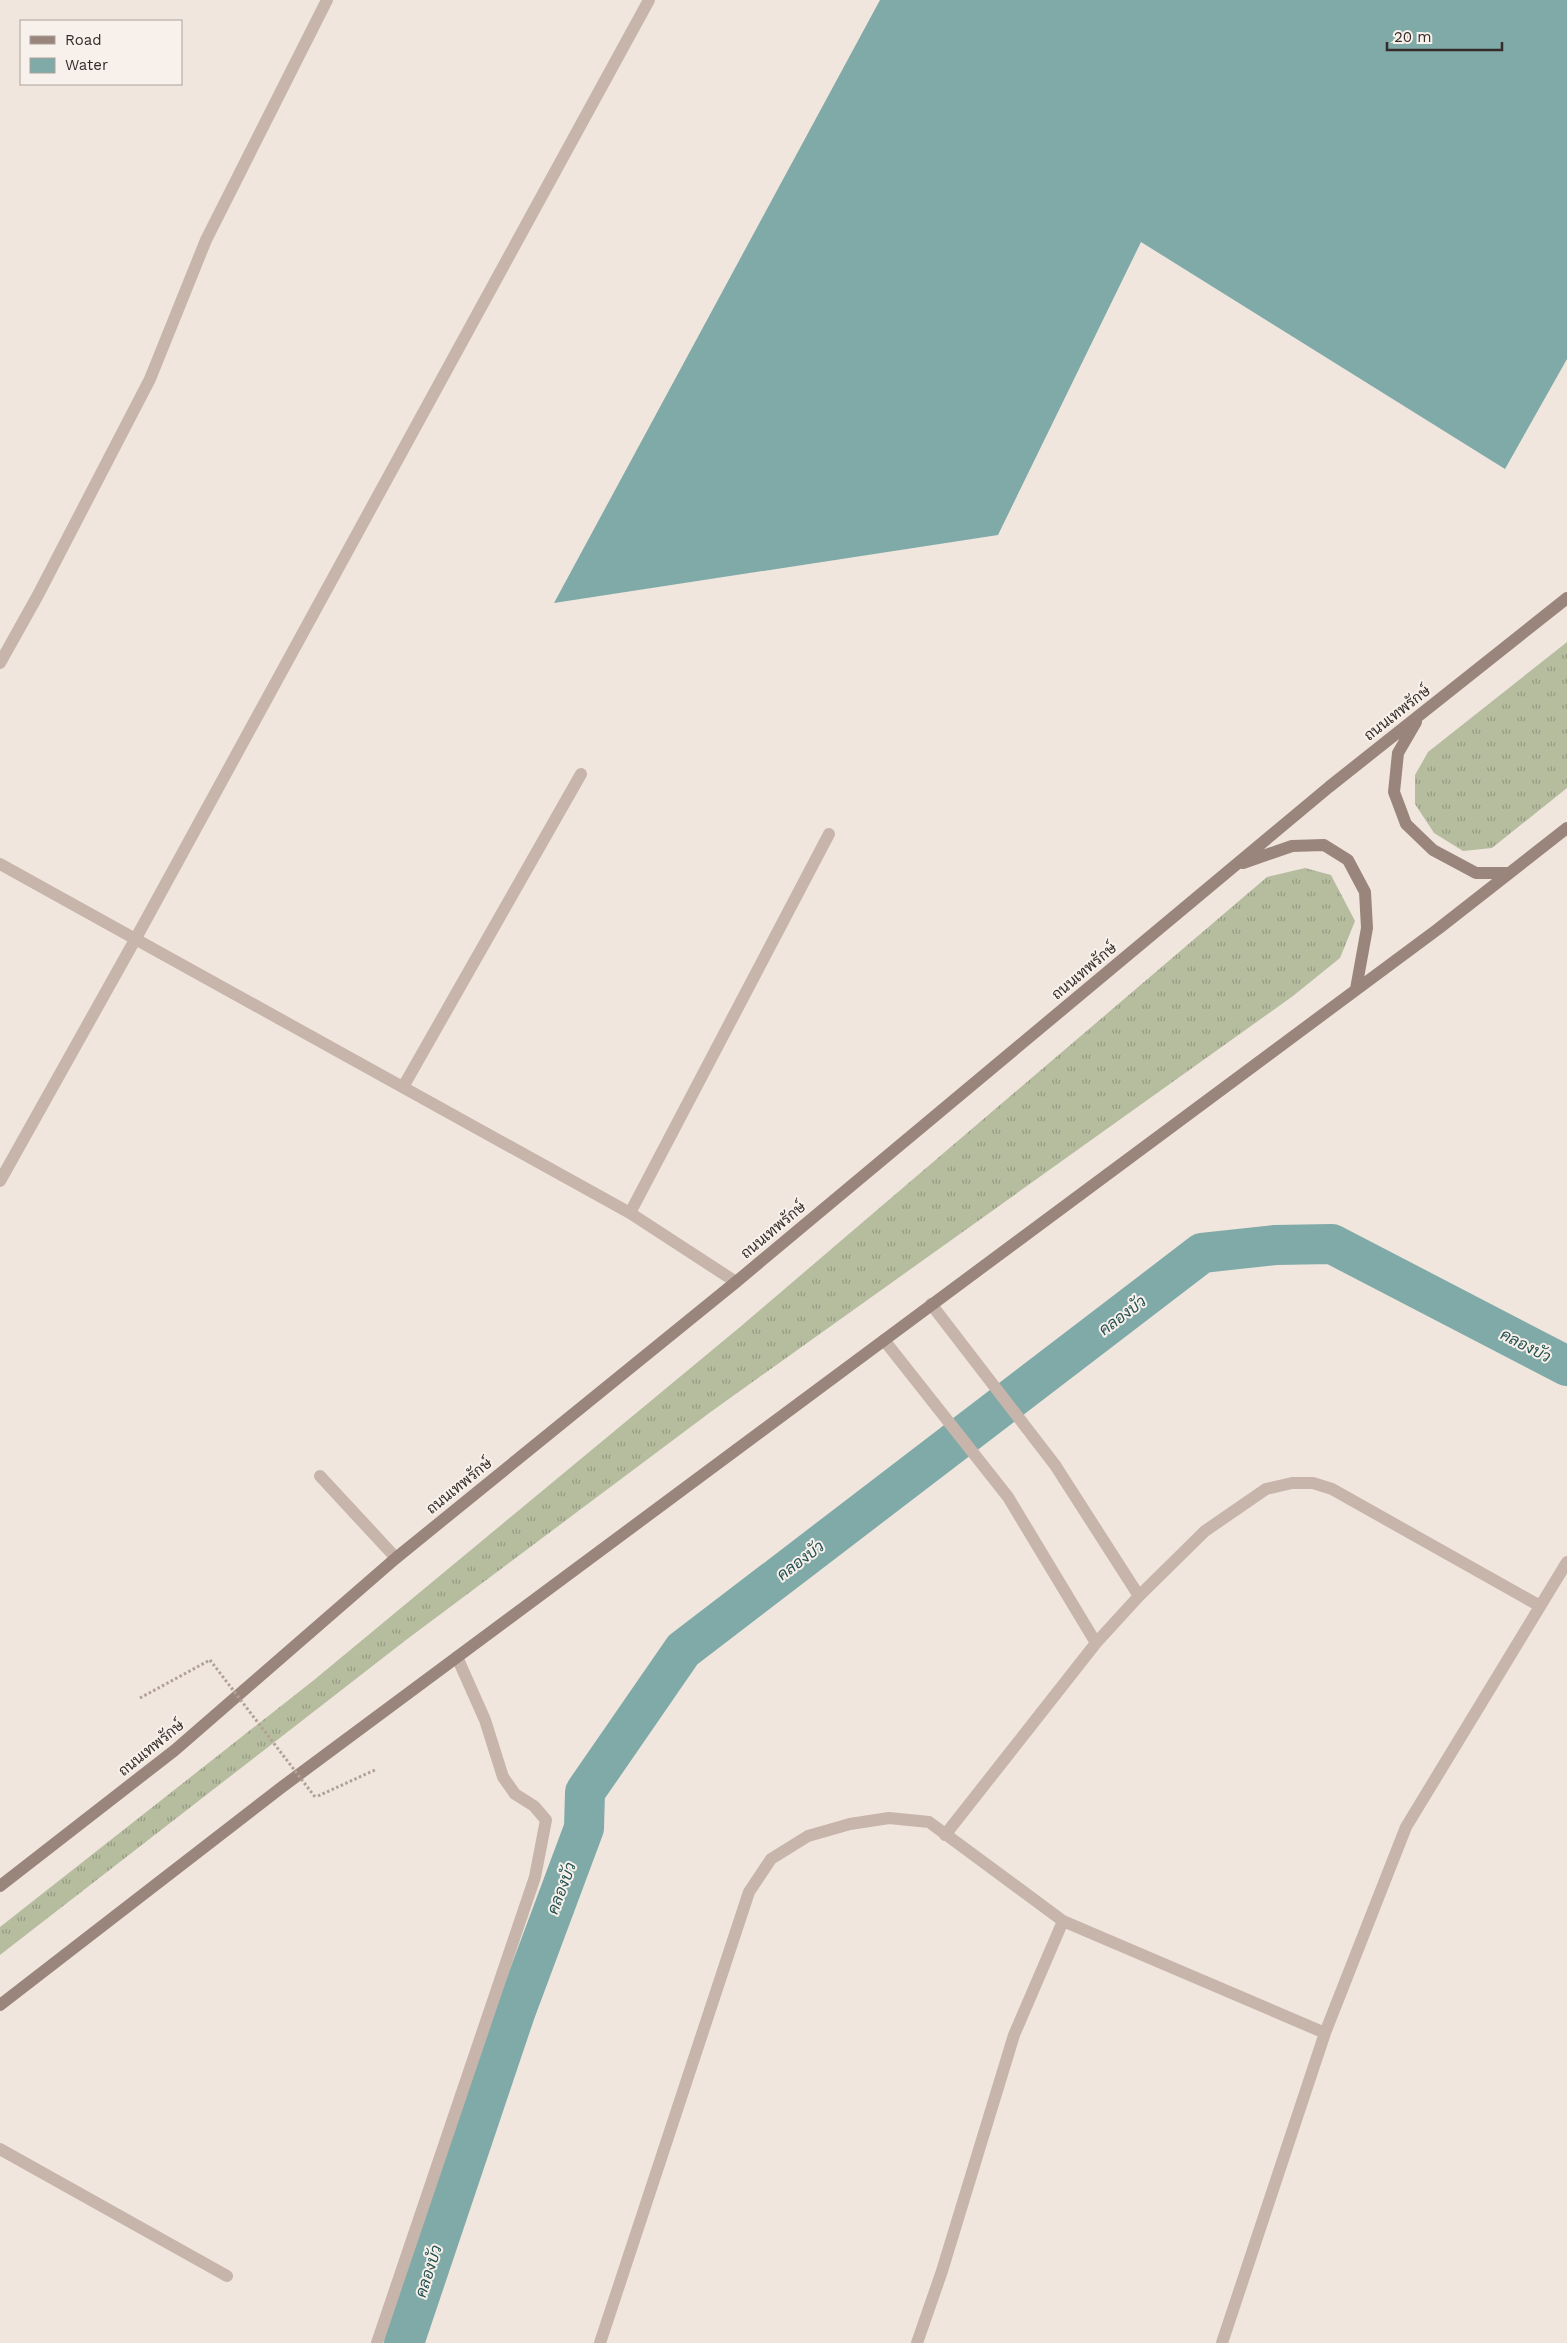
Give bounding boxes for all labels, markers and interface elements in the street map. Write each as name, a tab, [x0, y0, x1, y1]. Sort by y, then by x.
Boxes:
legend	[20, 20, 182, 85]
scale bar	[1387, 20, 1502, 52]
text: 20 m	[1394, 28, 1432, 46]
text: Road	[65, 31, 102, 49]
text: Water	[65, 56, 108, 74]
street label: ถนนเทพรักษ์	[1360, 680, 1434, 744]
street label: ถนนเทพรักษ์	[1047, 937, 1121, 1003]
street label: ถนนเทพรักษ์	[736, 1196, 810, 1262]
water label: คลองบัว	[1094, 1291, 1150, 1339]
water label: คลองบัว	[1497, 1324, 1555, 1366]
street label: ถนนเทพรักษ์	[422, 1453, 496, 1518]
water label: คลองบัว	[772, 1536, 828, 1584]
street label: ถนนเทพรักษ์	[114, 1715, 188, 1780]
water label: คลองบัว	[542, 1859, 580, 1917]
water label: คลองบัว	[410, 2242, 446, 2300]

